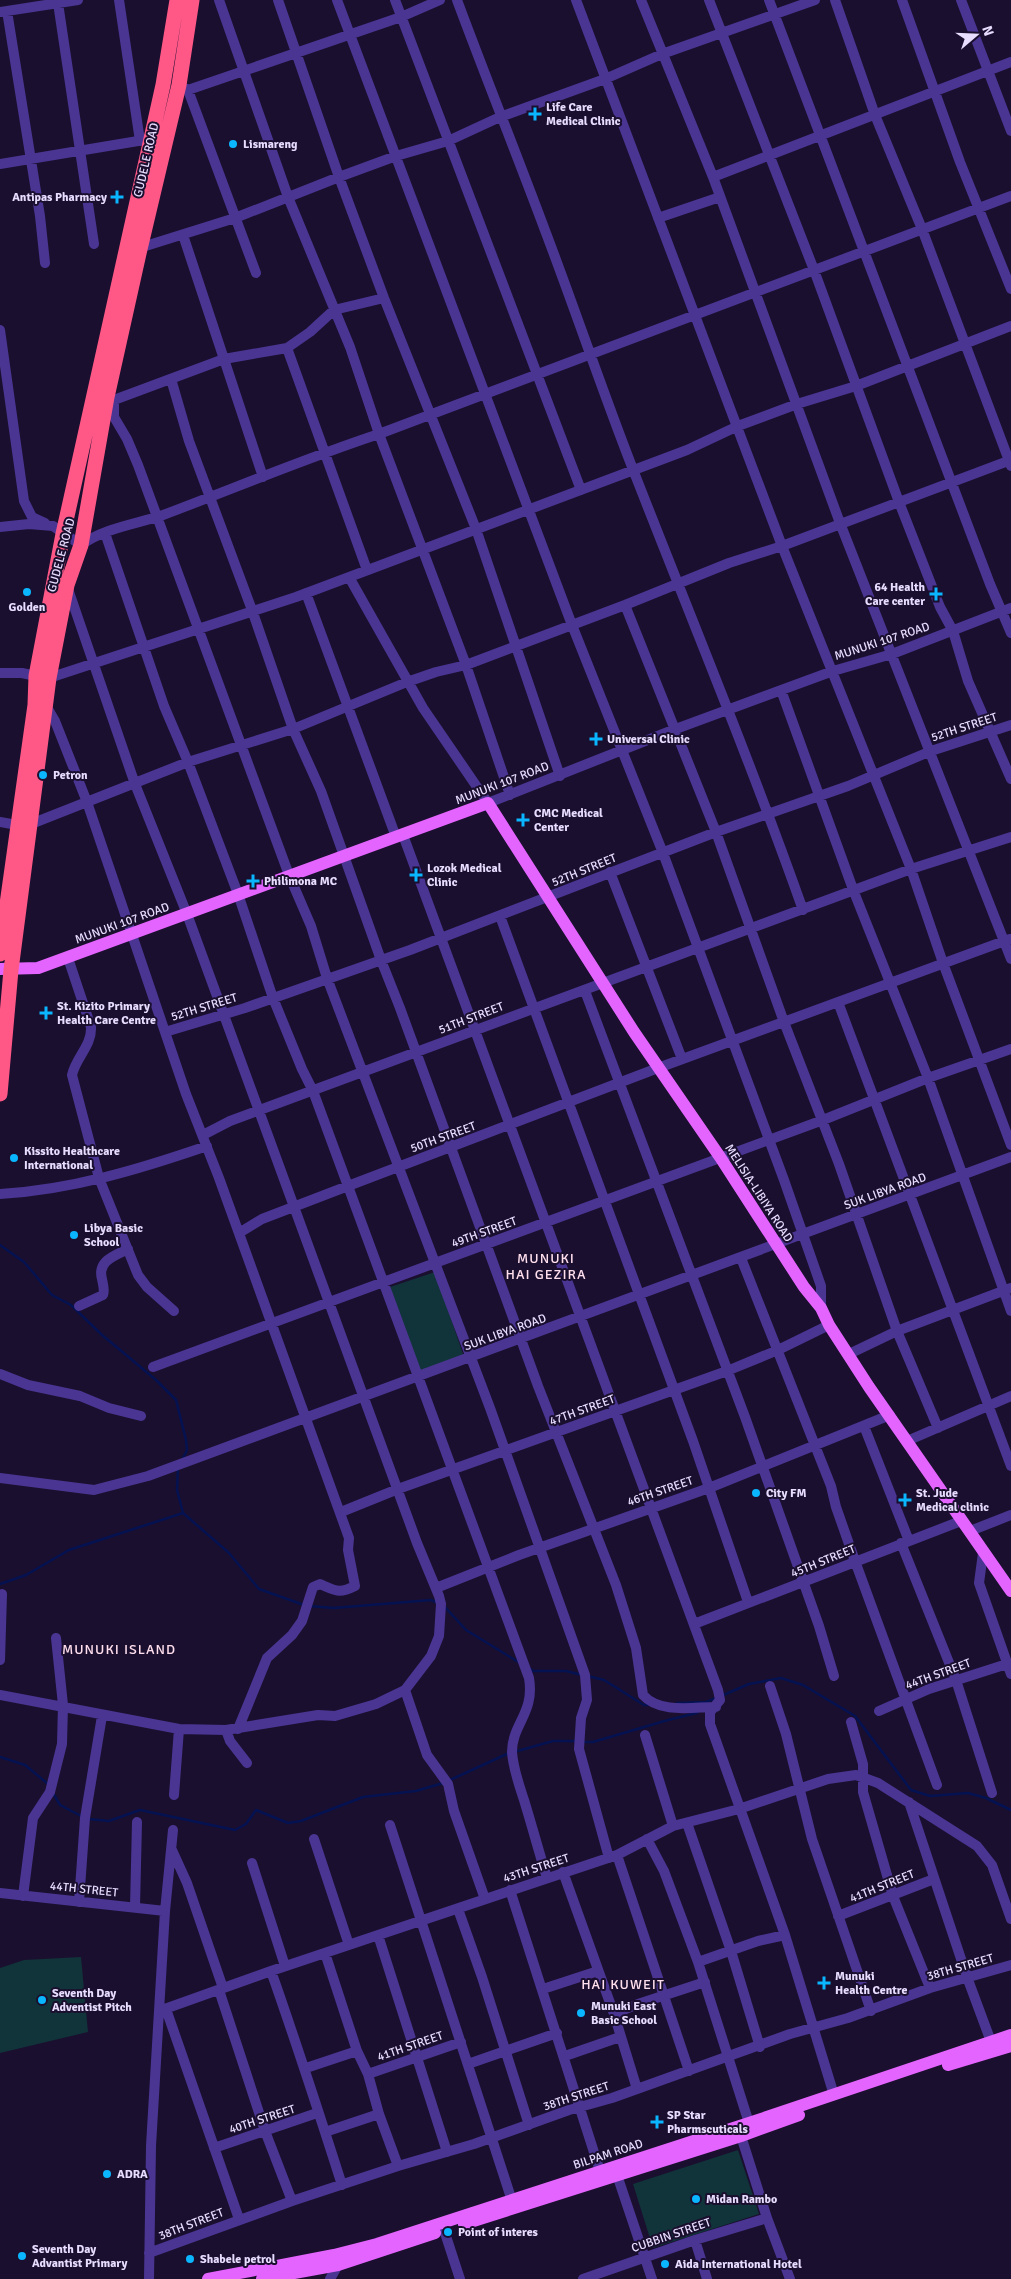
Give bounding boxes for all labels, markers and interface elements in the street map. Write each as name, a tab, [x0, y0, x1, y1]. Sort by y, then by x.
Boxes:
north arrow	[951, 10, 1001, 60]
text: N	[978, 24, 997, 38]
place label: Life Care Medical Clinic	[546, 100, 621, 129]
marker: Life Care Medical Clinic	[528, 107, 542, 121]
street label: GUDELE ROAD	[131, 121, 162, 199]
place label: Lismareng	[243, 137, 298, 152]
marker: Lismareng	[227, 138, 239, 150]
place label: Antipas Pharmacy	[12, 190, 107, 205]
marker: Antipas Pharmacy	[111, 191, 123, 203]
street label: GUDELE ROAD	[44, 516, 79, 594]
place label: 64 Health Care center	[865, 580, 925, 609]
marker: Golden	[21, 586, 33, 598]
marker: 64 Health Care center	[929, 587, 943, 601]
place label: Golden	[9, 600, 46, 615]
street label: MUNUKI 107 ROAD	[833, 619, 932, 664]
street label: 52TH STREET	[929, 710, 999, 745]
marker: Universal Clinic	[589, 732, 603, 746]
place label: Universal Clinic	[607, 732, 690, 747]
street label: MUNUKI 107 ROAD	[453, 759, 551, 808]
place label: Petron	[53, 768, 88, 783]
marker: Petron	[37, 769, 49, 781]
place label: CMC Medical Center	[534, 806, 603, 835]
marker: CMC Medical Center	[516, 813, 530, 827]
street label: 52TH STREET	[550, 851, 619, 890]
place label: Lozok Medical Clinic	[427, 861, 502, 890]
marker: Lozok Medical Clinic	[409, 868, 423, 882]
marker: Philimona MC	[246, 874, 260, 888]
place label: Philimona MC	[264, 874, 338, 889]
street label: MUNUKI 107 ROAD	[73, 899, 172, 947]
street label: 52TH STREET	[169, 990, 239, 1025]
place label: St. Kizito Primary Health Care Centre	[57, 999, 156, 1028]
street label: 51TH STREET	[436, 999, 506, 1038]
marker: St. Kizito Primary Health Care Centre	[39, 1006, 53, 1020]
street label: 50TH STREET	[408, 1119, 478, 1156]
street label: MELISIA-LIBIYA ROAD	[721, 1142, 796, 1245]
place label: Kissito Healthcare International	[24, 1144, 120, 1173]
marker: Kissito Healthcare International	[8, 1152, 20, 1164]
street label: SUK LIBYA ROAD	[842, 1170, 929, 1213]
street label: 49TH STREET	[449, 1214, 519, 1251]
place label: Libya Basic School	[84, 1221, 143, 1250]
marker: Libya Basic School	[68, 1229, 80, 1241]
district label: MUNUKI HAI GEZIRA	[505, 1250, 587, 1283]
street label: SUK LIBYA ROAD	[462, 1311, 549, 1354]
street label: 47TH STREET	[547, 1392, 617, 1429]
street label: 46TH STREET	[625, 1473, 695, 1510]
place label: City FM	[766, 1486, 806, 1501]
place label: St. Jude Medical clinic	[916, 1486, 989, 1515]
marker: City FM	[750, 1487, 762, 1499]
marker: St. Jude Medical clinic	[898, 1493, 912, 1507]
street label: 45TH STREET	[789, 1542, 858, 1581]
district label: MUNUKI ISLAND	[62, 1641, 176, 1658]
street label: 44TH STREET	[903, 1656, 973, 1693]
street label: 43TH STREET	[501, 1851, 571, 1886]
street label: 41TH STREET	[848, 1867, 917, 1906]
street label: 44TH STREET	[49, 1878, 119, 1901]
street label: 38TH STREET	[925, 1951, 995, 1984]
place label: Munuki Health Centre	[835, 1969, 907, 1998]
district label: HAI KUWEIT	[581, 1976, 665, 1993]
marker: Munuki Health Centre	[817, 1976, 831, 1990]
place label: Seventh Day Adventist Pitch	[52, 1986, 132, 2015]
marker: Seventh Day Adventist Pitch	[36, 1994, 48, 2006]
place label: Munuki East Basic School	[591, 1999, 657, 2028]
marker: Munuki East Basic School	[575, 2007, 587, 2019]
street label: 41TH STREET	[375, 2028, 445, 2065]
street label: 38TH STREET	[541, 2079, 611, 2114]
street label: 40TH STREET	[227, 2102, 297, 2137]
place label: SP Star Pharmscuticals	[667, 2108, 748, 2137]
marker: SP Star Pharmscuticals	[651, 2116, 663, 2128]
street label: BILPAM ROAD	[571, 2136, 645, 2173]
place label: ADRA	[117, 2167, 148, 2182]
marker: ADRA	[101, 2168, 113, 2180]
place label: Midan Rambo	[706, 2192, 777, 2207]
marker: Midan Rambo	[690, 2193, 702, 2205]
street label: 38TH STREET	[156, 2205, 226, 2244]
street label: CUBBIN STREET	[629, 2215, 713, 2256]
place label: Point of interes	[458, 2225, 539, 2240]
marker: Point of interes	[442, 2226, 454, 2238]
place label: Seventh Day Advantist Primary	[32, 2242, 127, 2271]
marker: Seventh Day Advantist Primary	[16, 2250, 28, 2262]
place label: Shabele petrol	[200, 2252, 276, 2267]
marker: Shabele petrol	[184, 2253, 196, 2265]
place label: Aida International Hotel	[675, 2257, 802, 2272]
marker: Aida International Hotel	[659, 2258, 671, 2270]

